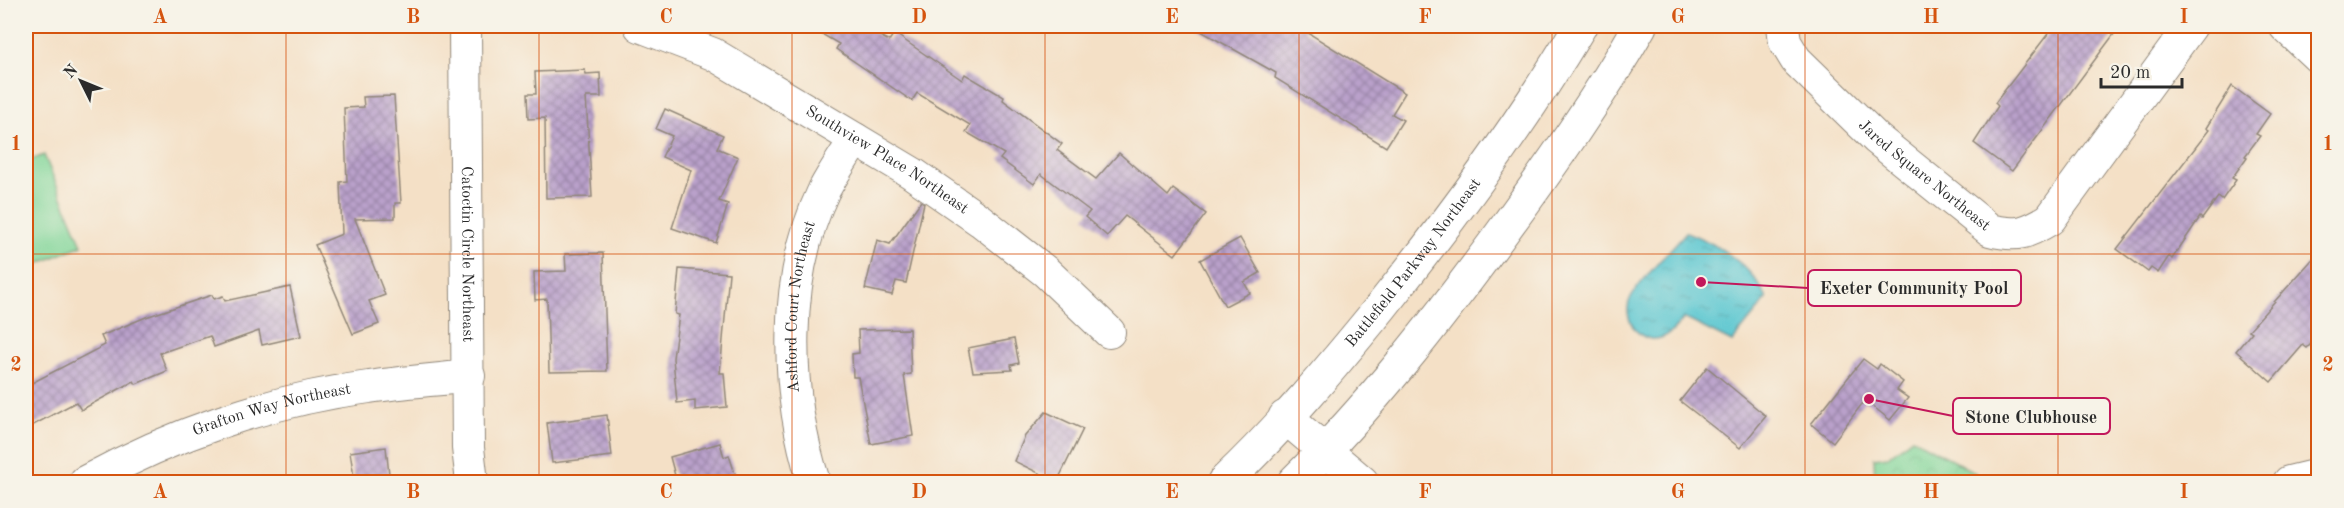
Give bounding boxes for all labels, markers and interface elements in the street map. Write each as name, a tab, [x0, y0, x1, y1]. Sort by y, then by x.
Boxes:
text: A	[152, 8, 168, 28]
text: B	[406, 8, 420, 28]
text: C	[659, 8, 673, 28]
text: D	[911, 8, 927, 28]
text: E	[1165, 8, 1179, 28]
text: F	[1418, 8, 1432, 28]
text: G	[1671, 8, 1685, 28]
text: H	[1923, 8, 1939, 28]
text: I	[2180, 8, 2188, 28]
north arrow	[51, 51, 111, 111]
scale bar	[2101, 51, 2182, 89]
text: N	[61, 62, 82, 82]
text: 20 m	[2110, 64, 2150, 82]
street label: Southview Place Northeast	[803, 103, 971, 218]
street label: Jared Square Northeast	[1855, 117, 1993, 235]
text: 1	[10, 135, 22, 155]
text: 1	[2322, 135, 2334, 155]
street label: Catoctin Circle Northeast	[458, 166, 475, 342]
street label: Battlefield Parkway Northeast	[1343, 175, 1485, 351]
street label: Ashford Court Northeast	[784, 219, 819, 394]
callout: Exeter Community Pool	[1808, 270, 2021, 306]
text: Exeter Community Pool	[1820, 280, 2009, 298]
text: 2	[10, 356, 22, 376]
text: 2	[2322, 356, 2334, 376]
street label: Grafton Way Northeast	[190, 382, 352, 440]
callout: Stone Clubhouse	[1953, 398, 2110, 434]
text: Stone Clubhouse	[1965, 409, 2097, 427]
text: A	[152, 483, 168, 503]
text: B	[406, 483, 420, 503]
text: C	[659, 483, 673, 503]
text: D	[911, 483, 927, 503]
text: E	[1165, 483, 1179, 503]
text: F	[1418, 483, 1432, 503]
text: G	[1671, 483, 1685, 503]
text: H	[1923, 483, 1939, 503]
text: I	[2180, 483, 2188, 503]

